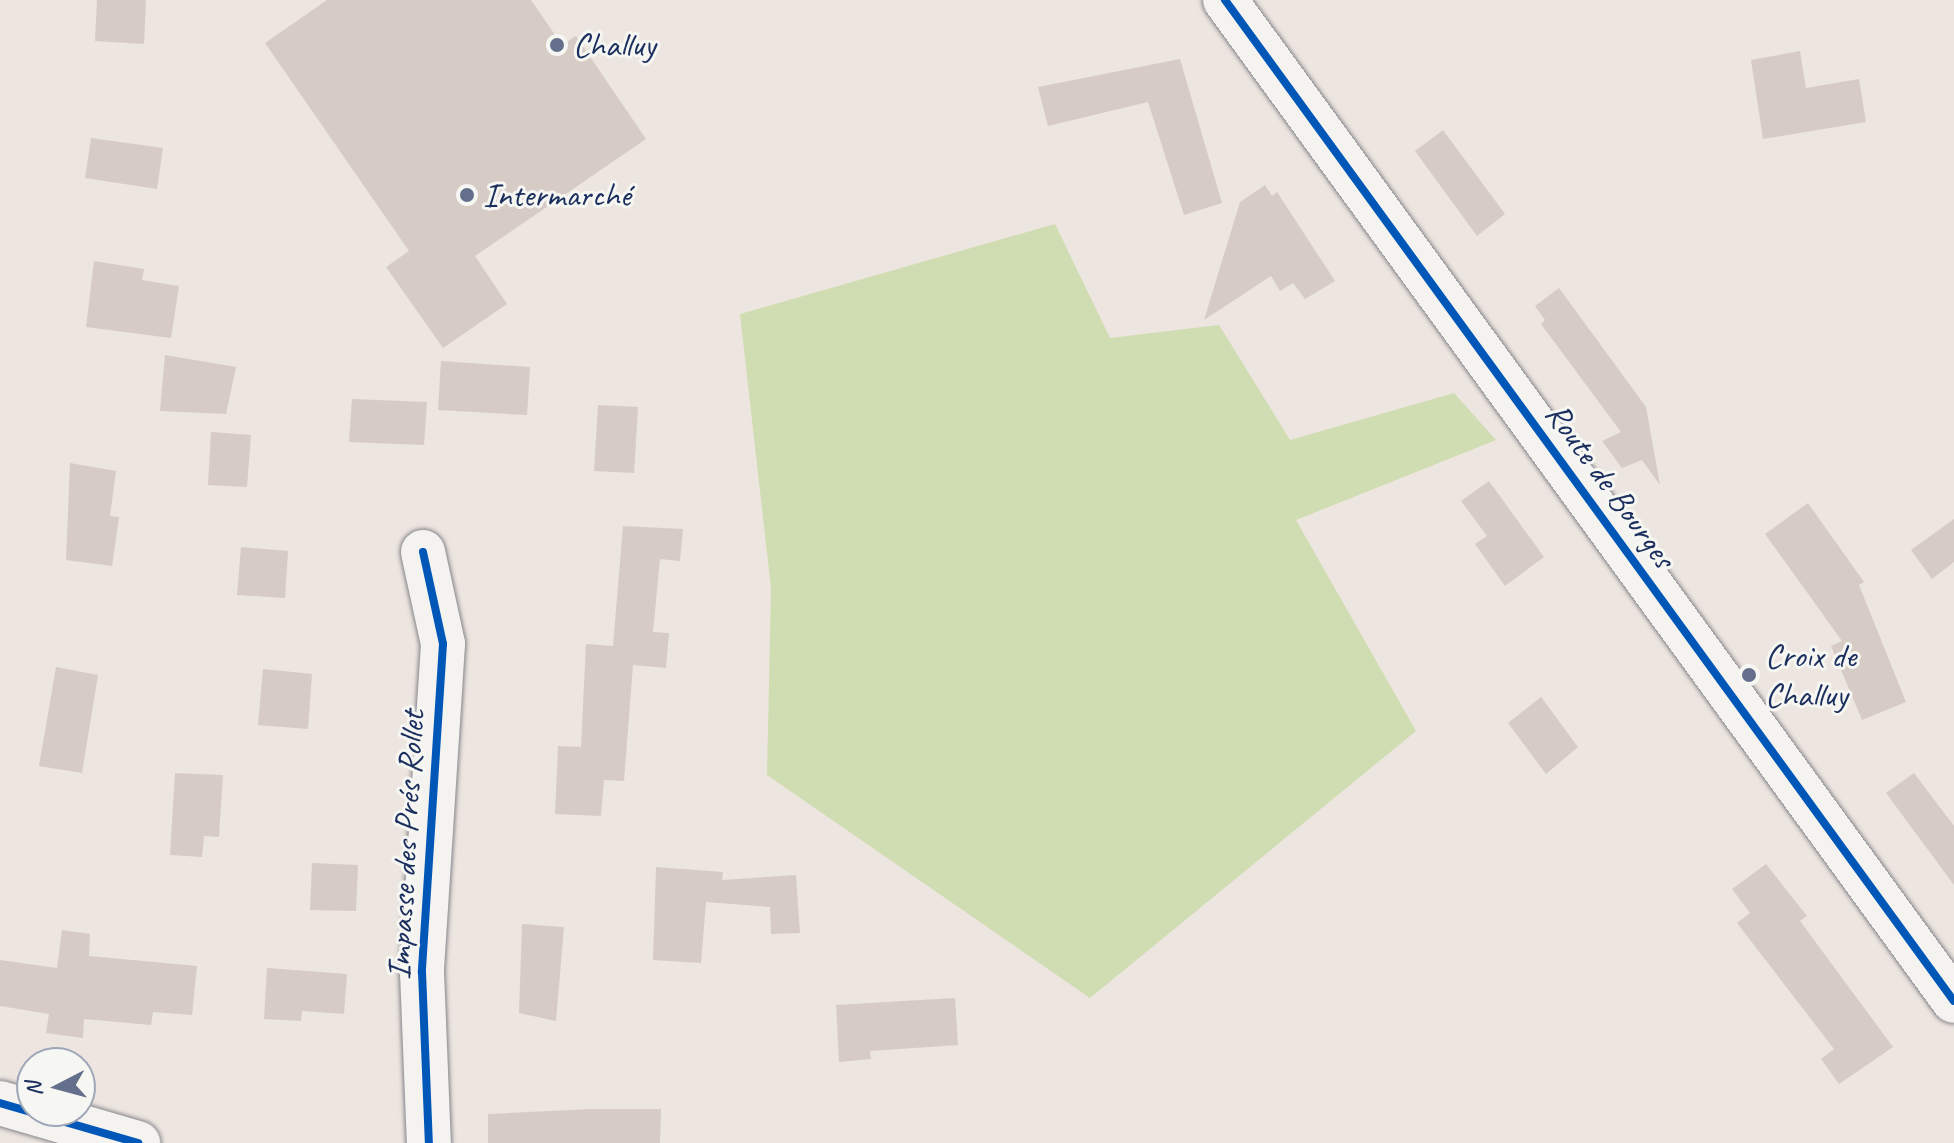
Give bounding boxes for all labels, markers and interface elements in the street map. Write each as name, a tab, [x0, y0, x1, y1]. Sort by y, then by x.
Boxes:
place label: Challuy	[573, 25, 655, 65]
marker: Challuy	[548, 36, 566, 54]
place label: Intermarché	[483, 175, 631, 215]
marker: Intermarché	[458, 186, 476, 204]
street label: Route de Bourges	[1537, 394, 1685, 576]
place label: Croix de Challuy	[1765, 635, 1856, 714]
marker: Croix de Challuy	[1740, 666, 1758, 684]
street label: Impasse des Prés Rollet	[378, 709, 432, 981]
north arrow	[16, 1047, 96, 1127]
text: N	[19, 1081, 49, 1098]

